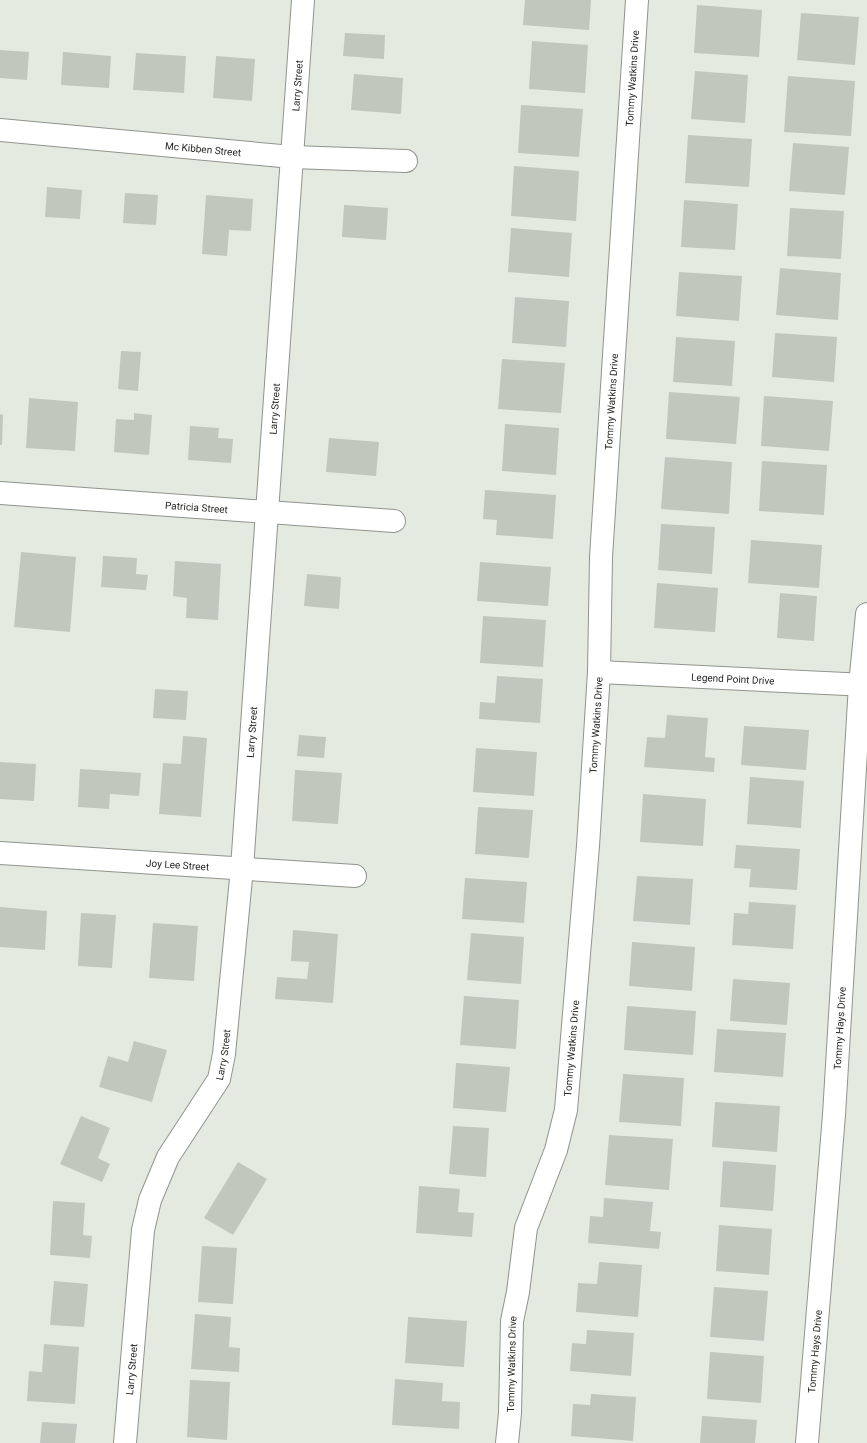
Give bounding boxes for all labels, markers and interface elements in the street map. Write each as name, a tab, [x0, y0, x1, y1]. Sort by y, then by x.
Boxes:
street label: Tommy Watkins Drive	[624, 30, 641, 127]
street label: Larry Street	[290, 60, 305, 112]
street label: Mc Kibben Street	[165, 140, 242, 158]
street label: Tommy Watkins Drive	[603, 353, 620, 450]
street label: Larry Street	[267, 383, 282, 435]
street label: Patricia Street	[165, 500, 228, 515]
street label: Legend Point Drive	[691, 671, 775, 687]
street label: Tommy Watkins Drive	[588, 677, 605, 774]
street label: Larry Street	[245, 706, 259, 758]
street label: Joy Lee Street	[146, 857, 210, 873]
street label: Tommy Hays Drive	[832, 986, 848, 1070]
street label: Tommy Watkins Drive	[562, 1000, 581, 1097]
street label: Larry Street	[214, 1029, 232, 1081]
street label: Tommy Hays Drive	[806, 1309, 824, 1393]
street label: Tommy Watkins Drive	[505, 1315, 519, 1413]
street label: Larry Street	[124, 1343, 139, 1395]

